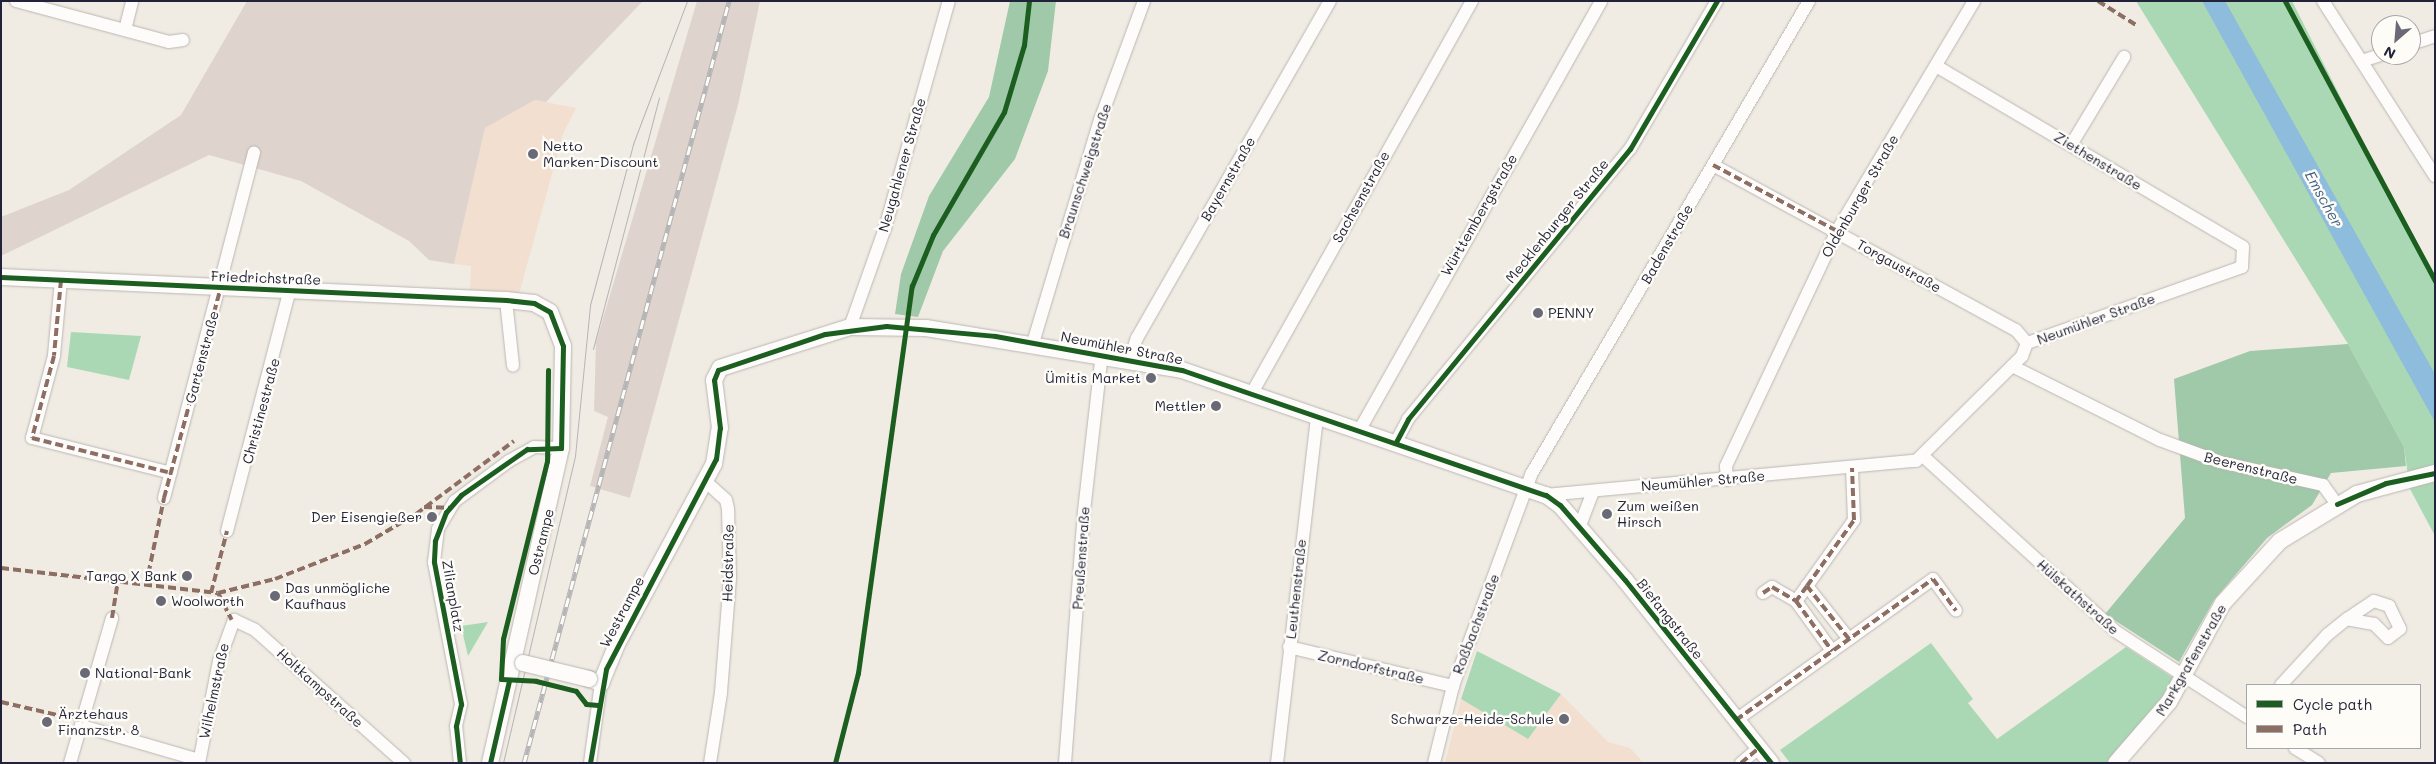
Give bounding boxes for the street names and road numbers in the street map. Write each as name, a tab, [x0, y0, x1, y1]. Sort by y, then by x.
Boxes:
street label: Neugahlener Straße	[875, 96, 929, 234]
street label: Braunschweigstraße	[1055, 101, 1115, 241]
street label: Ziethenstraße	[2051, 128, 2145, 194]
street label: Oldenburger Straße	[1818, 132, 1902, 260]
street label: Bayernstraße	[1197, 134, 1259, 224]
street label: Sachsenstraße	[1329, 148, 1393, 246]
street label: Württembergstraße	[1437, 151, 1521, 279]
street label: Mecklenburger Straße	[1502, 156, 1612, 286]
street label: Badenstraße	[1637, 201, 1697, 287]
street label: Torgaustraße	[1854, 236, 1944, 296]
street label: Friedrichstraße	[211, 268, 321, 288]
street label: Neumühler Straße	[2035, 290, 2157, 348]
street label: Gartenstraße	[182, 309, 222, 405]
street label: Neumühler Straße	[1059, 328, 1185, 368]
street label: Christinestraße	[239, 356, 283, 466]
street label: Beerenstraße	[2203, 448, 2299, 488]
street label: Neumühler Straße	[1640, 467, 1766, 495]
street label: Preußenstraße	[1069, 506, 1093, 610]
street label: Ostrampe	[525, 507, 557, 577]
street label: Heidstraße	[719, 524, 737, 602]
street label: Leuthenstraße	[1282, 538, 1310, 640]
street label: Hülskathstraße	[2034, 556, 2122, 638]
street label: Zilianplatz	[438, 559, 468, 633]
street label: Roßbachstraße	[1449, 571, 1503, 677]
street label: Westrampe	[596, 574, 648, 650]
street label: Biefangstraße	[1633, 575, 1707, 663]
street label: Markgrafenstraße	[2152, 601, 2230, 719]
street label: Wilhelmstraße	[196, 642, 232, 740]
street label: Holtkampstraße	[273, 645, 367, 731]
street label: Zorndorfstraße	[1316, 647, 1426, 687]

